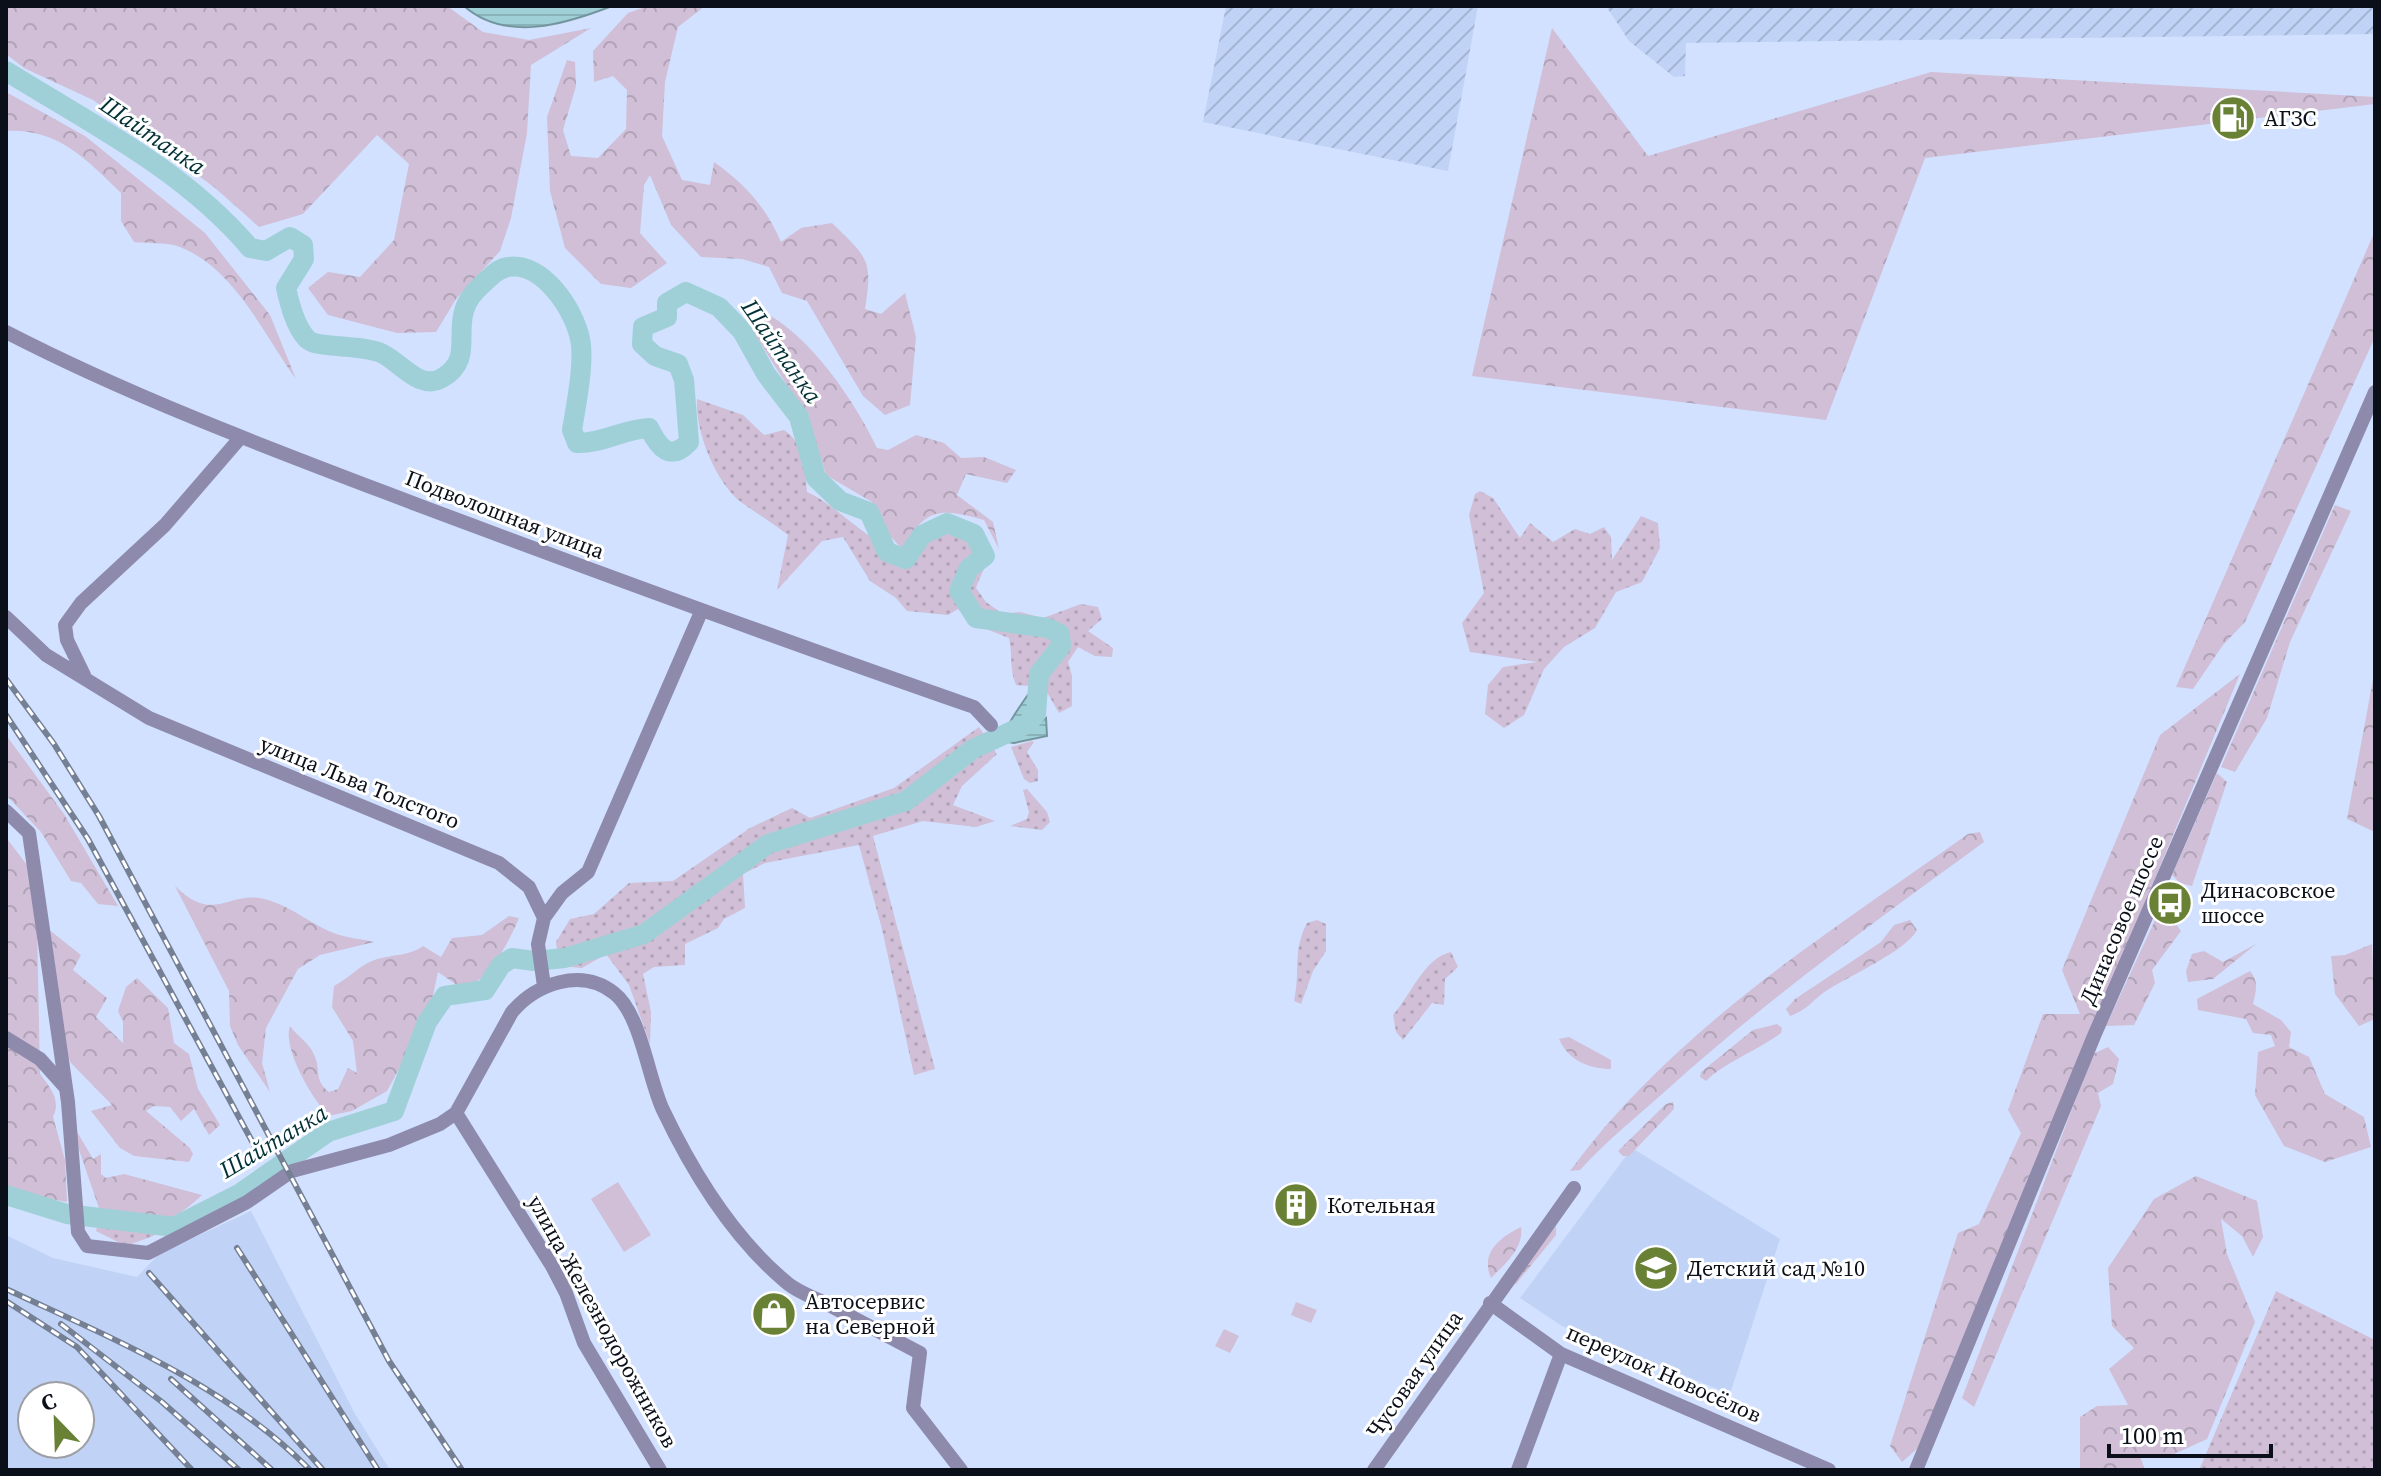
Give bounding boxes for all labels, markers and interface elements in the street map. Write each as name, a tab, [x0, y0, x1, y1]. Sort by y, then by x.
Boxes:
water label: Шайтанка	[93, 87, 213, 183]
fuel station icon: АГЗС	[2209, 94, 2257, 142]
place label: АГЗС	[2264, 103, 2317, 133]
water label: Шайтанка	[733, 291, 830, 410]
street label: Подволошная улица	[401, 462, 610, 566]
street label: улица Льва Толстого	[256, 728, 464, 836]
street label: Динасовое шоссе	[2072, 831, 2170, 1009]
place label: Динасовское шоссе	[2201, 875, 2335, 930]
bus stop icon: Динасовское шоссе	[2146, 879, 2194, 927]
water label: Шайтанка	[212, 1096, 334, 1187]
building icon: Котельная	[1272, 1181, 1320, 1229]
street label: улица Железнодорожников	[521, 1189, 685, 1453]
place label: Котельная	[1327, 1190, 1436, 1220]
school or university icon: Детский сад №10	[1632, 1244, 1680, 1292]
place label: Детский сад №10	[1687, 1253, 1865, 1283]
place label: Автосервис на Северной	[805, 1286, 936, 1341]
shop icon: Автосервис на Северной	[750, 1290, 798, 1338]
street label: Чусовая улица	[1359, 1303, 1470, 1444]
street label: переулок Новосёлов	[1562, 1317, 1766, 1429]
north arrow	[16, 1380, 96, 1460]
text: С	[36, 1385, 61, 1418]
scale bar	[2109, 1408, 2271, 1458]
text: 100 m	[2121, 1419, 2184, 1452]

